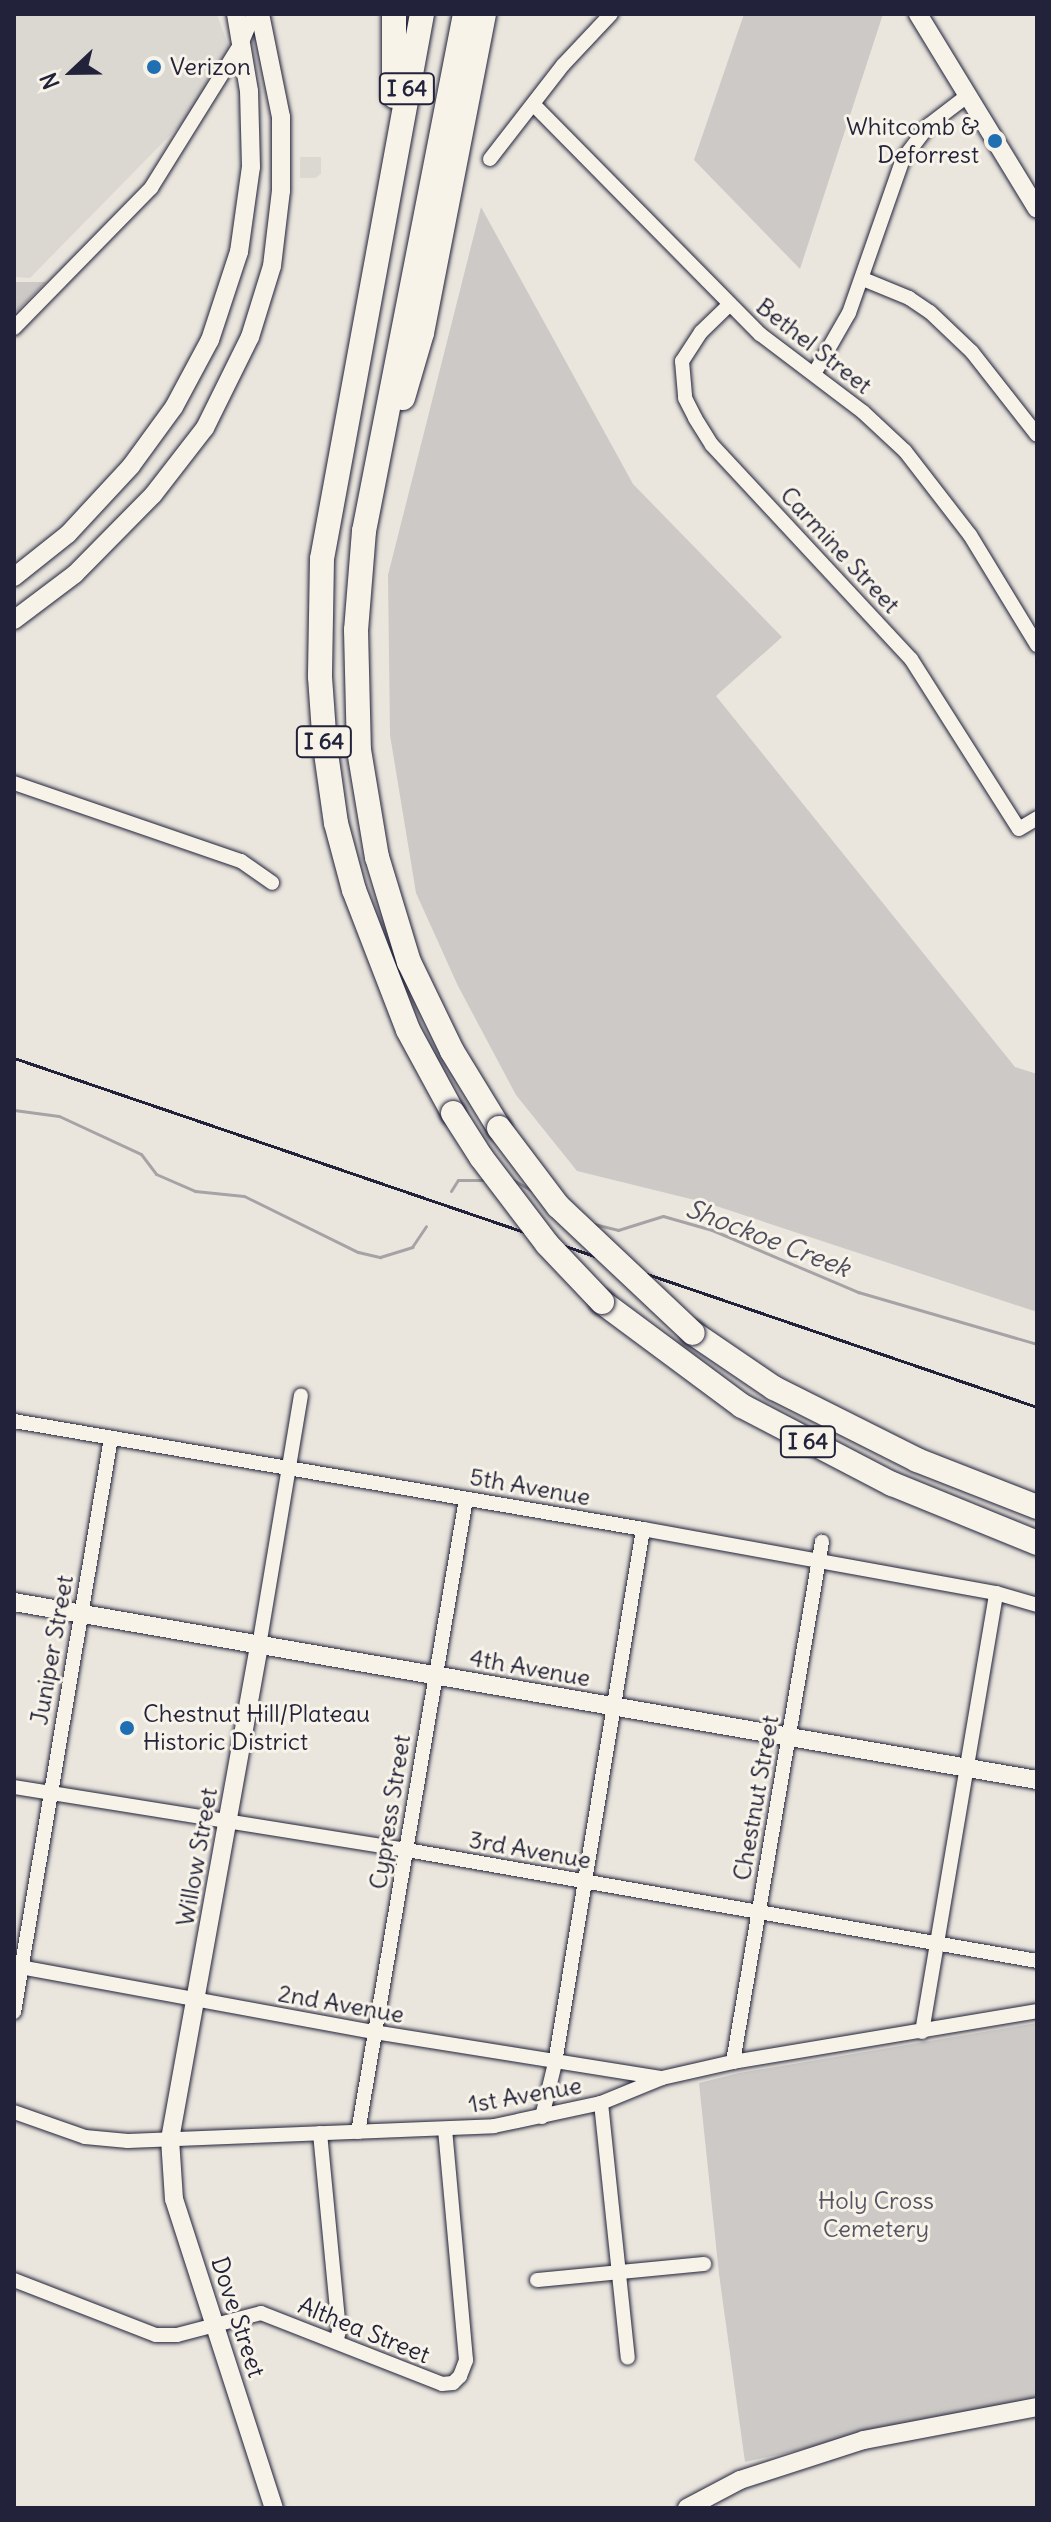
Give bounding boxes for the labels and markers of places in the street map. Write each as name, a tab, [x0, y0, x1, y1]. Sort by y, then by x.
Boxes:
place label: Verizon	[170, 53, 251, 81]
marker: Verizon	[145, 58, 163, 76]
place label: Whitcomb & Deforrest	[846, 113, 979, 169]
marker: Whitcomb & Deforrest	[986, 132, 1004, 150]
place label: Chestnut Hill/Plateau Historic District	[143, 1700, 370, 1756]
marker: Chestnut Hill/Plateau Historic District	[118, 1719, 136, 1737]

